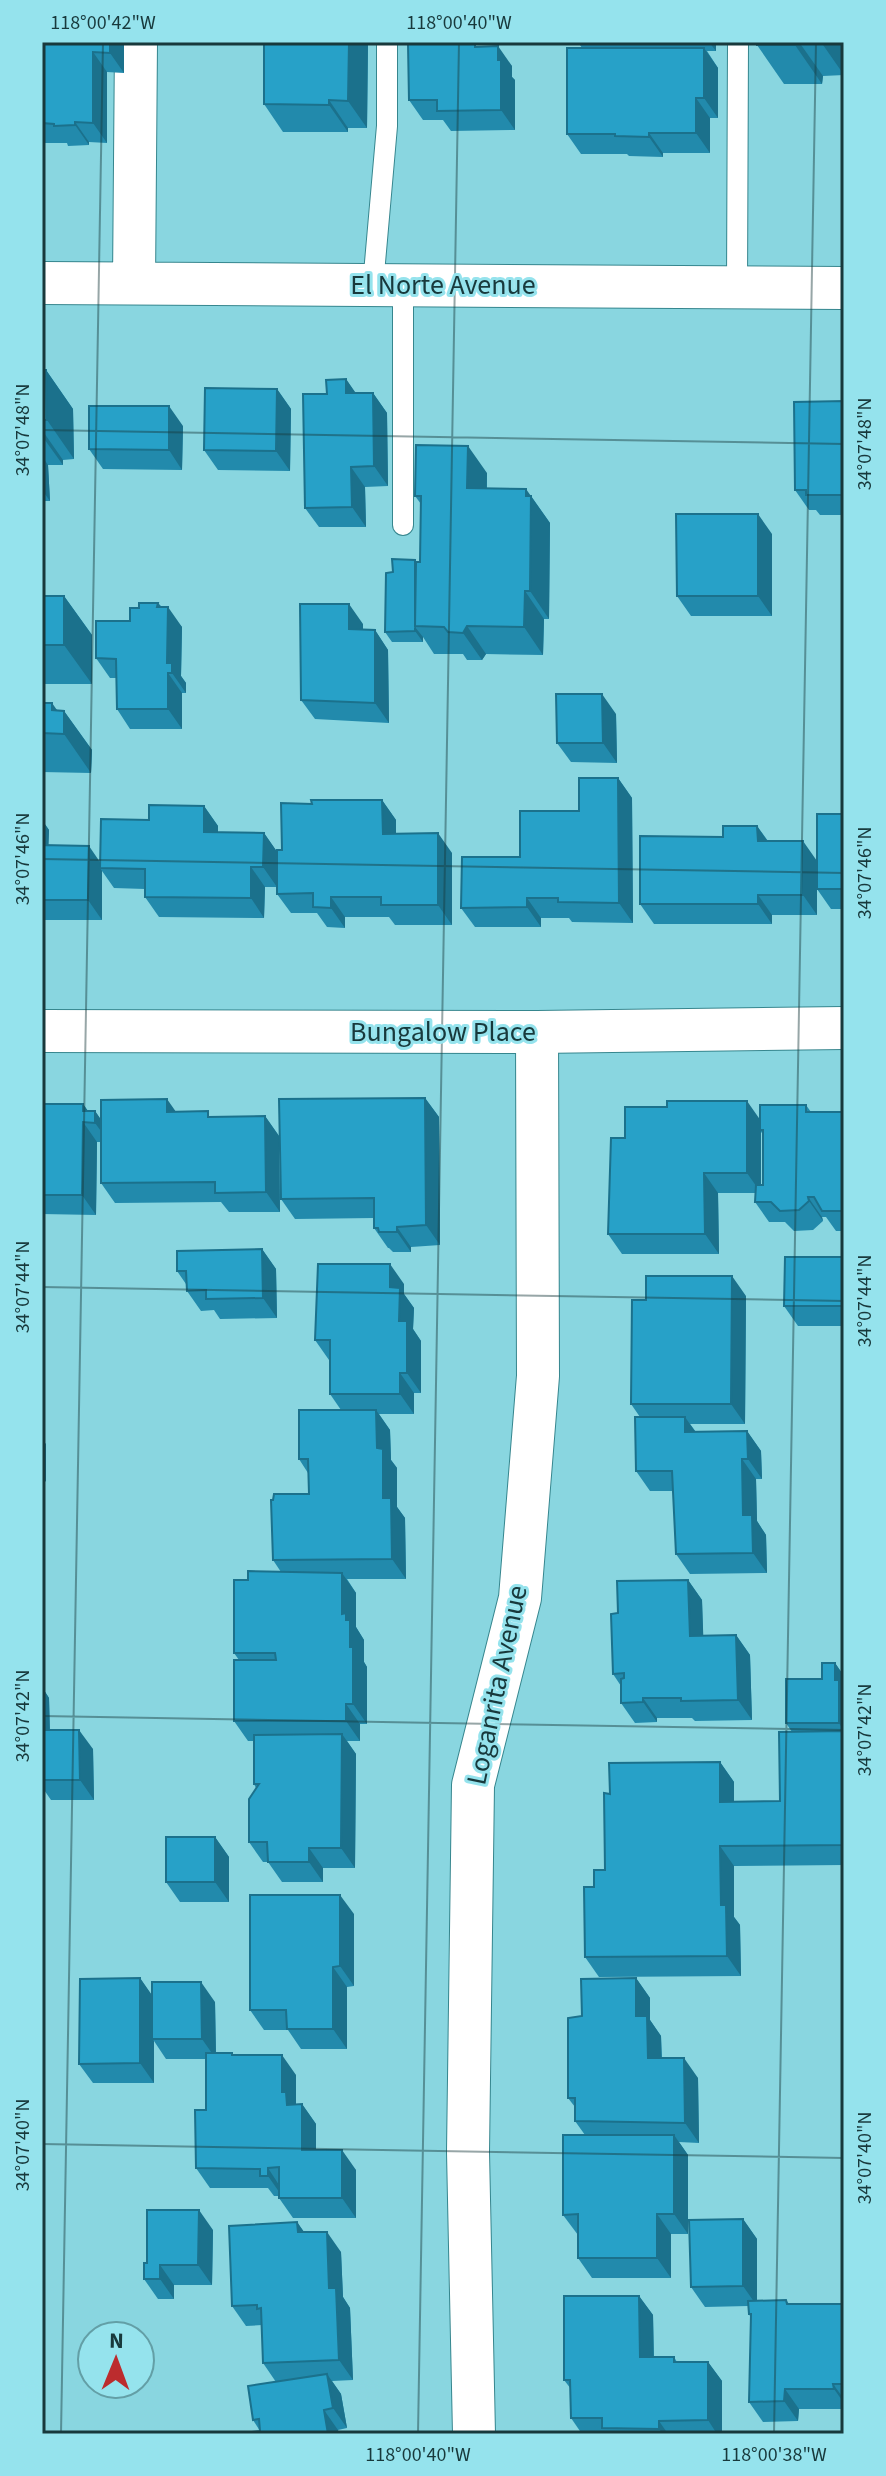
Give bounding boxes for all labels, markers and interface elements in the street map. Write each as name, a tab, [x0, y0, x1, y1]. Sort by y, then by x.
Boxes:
text: 118°00'42"W	[50, 9, 156, 37]
text: 118°00'40"W	[406, 9, 512, 37]
street label: El Norte Avenue	[350, 265, 536, 305]
text: 34°07'48"N	[9, 384, 37, 476]
text: 34°07'48"N	[851, 398, 879, 490]
text: 34°07'46"N	[9, 813, 37, 905]
text: 34°07'46"N	[851, 827, 879, 919]
street label: Bungalow Place	[350, 1012, 536, 1052]
text: 34°07'44"N	[9, 1241, 37, 1333]
text: 34°07'44"N	[851, 1255, 879, 1347]
street label: Loganrita Avenue	[456, 1582, 538, 1788]
text: 34°07'42"N	[9, 1670, 37, 1762]
text: 34°07'42"N	[851, 1684, 879, 1776]
text: 34°07'40"N	[9, 2099, 37, 2191]
text: 34°07'40"N	[851, 2112, 879, 2204]
north arrow	[76, 2320, 156, 2400]
text: N	[109, 2325, 124, 2357]
text: 118°00'40"W	[365, 2441, 471, 2469]
text: 118°00'38"W	[721, 2441, 827, 2469]

